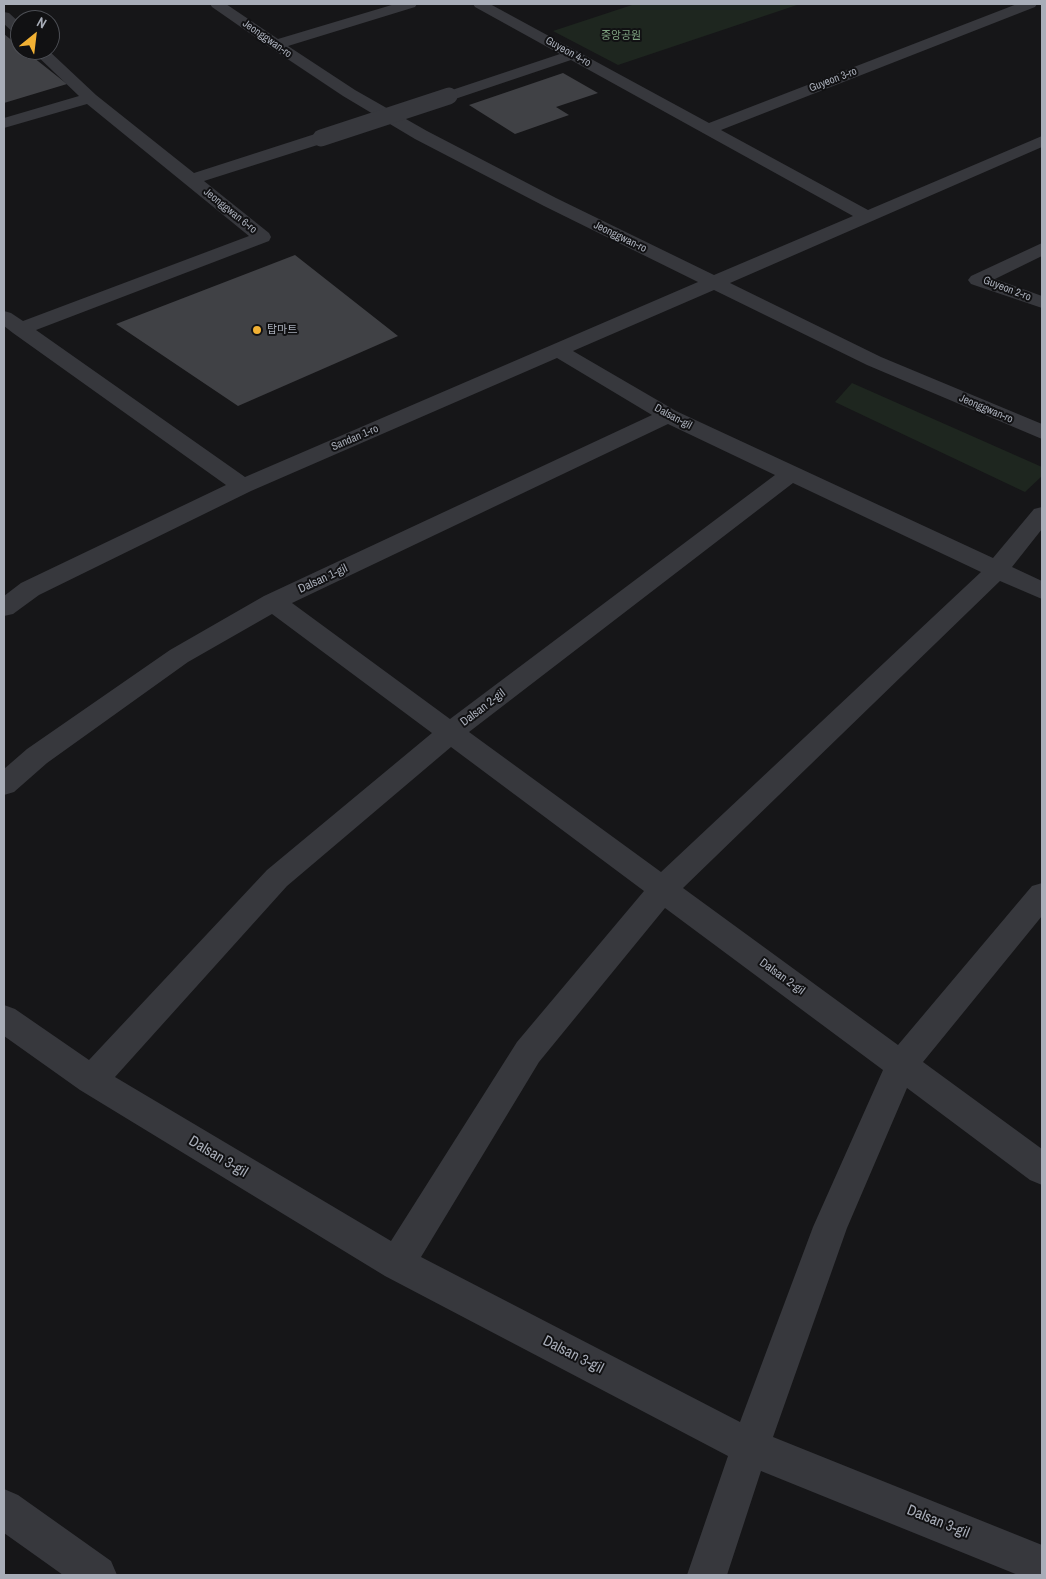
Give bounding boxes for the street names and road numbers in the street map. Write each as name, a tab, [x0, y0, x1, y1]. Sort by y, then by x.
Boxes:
street label: Jeonggwan-ro	[240, 17, 294, 61]
street label: Guyeon 4-ro	[543, 34, 593, 70]
street label: Guyeon 3-ro	[807, 65, 859, 95]
street label: Jeonggwan 6-ro	[201, 186, 259, 236]
street label: Jeonggwan-ro	[591, 219, 649, 255]
street label: Guyeon 2-ro	[981, 274, 1033, 304]
street label: Jeonggwan-ro	[957, 392, 1015, 426]
street label: Dalsan-gil	[652, 402, 694, 432]
street label: Sandan 1-ro	[330, 422, 380, 454]
street label: Dalsan 1-gil	[296, 561, 350, 597]
street label: Dalsan 2-gil	[458, 686, 508, 730]
street label: Dalsan 2-gil	[757, 956, 807, 998]
street label: Dalsan 3-gil	[185, 1132, 251, 1182]
street label: Dalsan 3-gil	[540, 1332, 606, 1378]
street label: Dalsan 3-gil	[904, 1501, 972, 1543]

